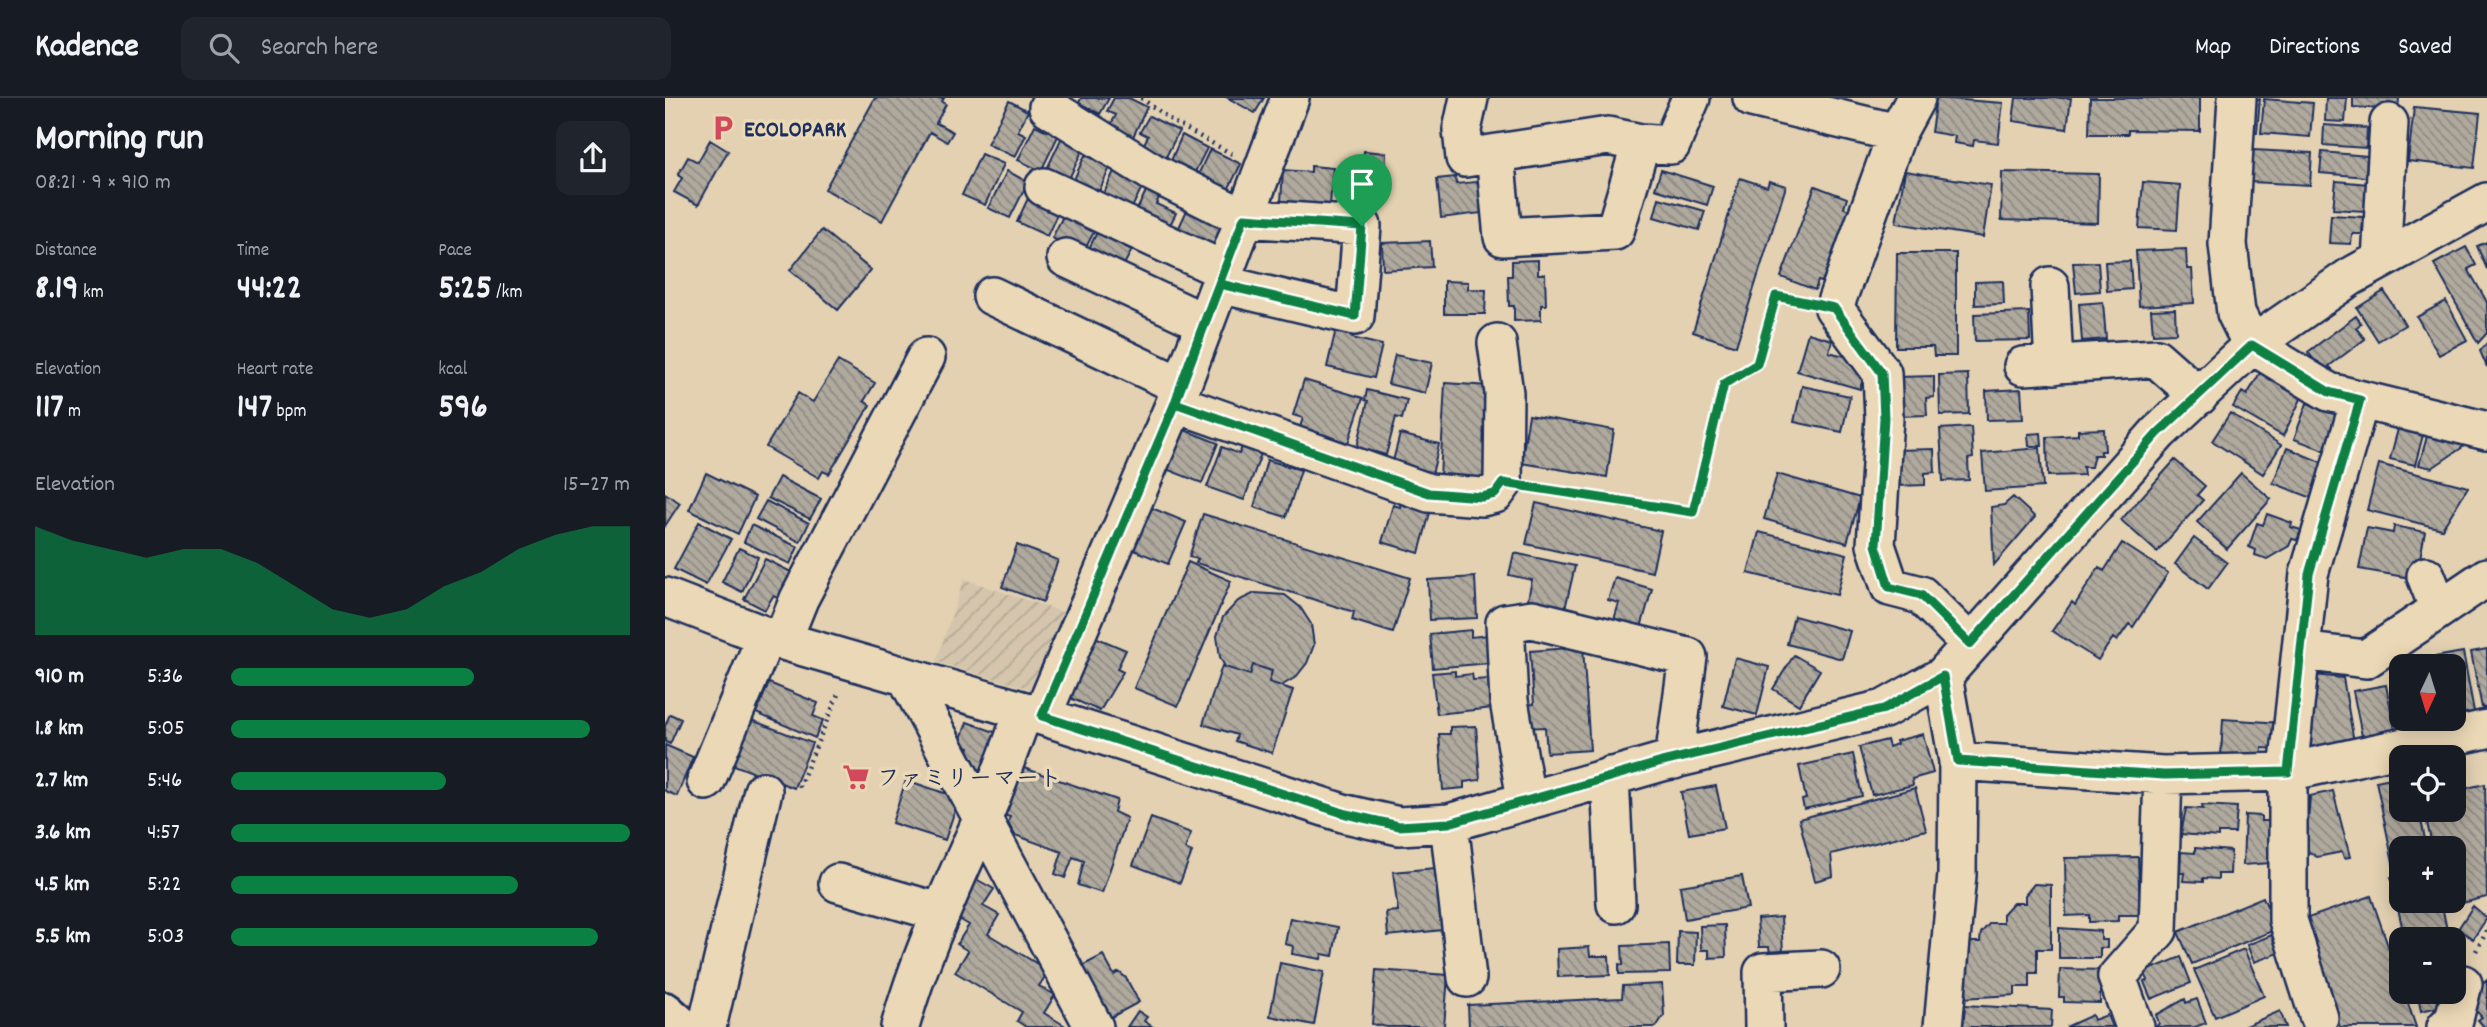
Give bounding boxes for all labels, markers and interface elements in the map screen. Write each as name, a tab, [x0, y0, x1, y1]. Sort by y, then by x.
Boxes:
search box	[181, 17, 671, 80]
text: Kadence	[35, 25, 139, 72]
icon: search	[205, 29, 243, 67]
text: Search here	[261, 30, 378, 67]
text: Map	[2195, 31, 2231, 65]
text: Directions	[2269, 31, 2360, 65]
text: Saved	[2398, 31, 2452, 65]
text: Morning run	[35, 113, 204, 168]
parking icon: ECOLOPARK	[708, 113, 738, 143]
place label: ECOLOPARK	[744, 115, 847, 148]
button: share	[556, 121, 630, 195]
pin	[1332, 154, 1392, 226]
icon: arrive	[1343, 165, 1381, 203]
text: 08:21 · 9 × 910 m	[35, 167, 171, 200]
text: Distance	[35, 238, 97, 265]
text: Time	[237, 238, 269, 265]
text: Pace	[438, 238, 472, 265]
text: 8.19	[35, 265, 79, 315]
text: 44:22	[237, 265, 302, 315]
text: 5:25	[438, 265, 492, 315]
text: km	[79, 280, 104, 307]
text: /km	[492, 280, 522, 307]
text: Elevation	[35, 357, 101, 384]
text: Heart rate	[237, 357, 313, 384]
text: kcal	[438, 357, 467, 384]
text: 117	[35, 384, 64, 434]
text: 147	[237, 384, 272, 434]
text: 596	[438, 384, 488, 434]
text: m	[64, 399, 81, 426]
text: bpm	[272, 399, 307, 426]
text: Elevation	[35, 469, 115, 502]
text: 15–27 m	[563, 469, 630, 502]
north arrow	[2389, 654, 2466, 732]
map controls	[2389, 654, 2466, 1004]
text: 910 m	[35, 661, 84, 694]
text: 5:36	[147, 661, 183, 694]
text: 1.8 km	[35, 713, 84, 746]
text: 5:05	[147, 713, 185, 746]
button: locate	[2389, 745, 2466, 822]
supermarket icon: ファミリーマート	[841, 762, 871, 792]
place label: ファミリーマート	[877, 764, 1062, 797]
text: 2.7 km	[35, 765, 88, 798]
text: 5:46	[147, 765, 182, 798]
text: 3.6 km	[35, 817, 91, 850]
text: 4:57	[147, 817, 180, 850]
button: +	[2389, 836, 2466, 913]
text: 4.5 km	[35, 869, 90, 902]
text: 5:22	[147, 869, 182, 902]
text: 5.5 km	[35, 921, 91, 954]
text: 5:03	[147, 921, 184, 954]
button: −	[2389, 927, 2466, 1004]

